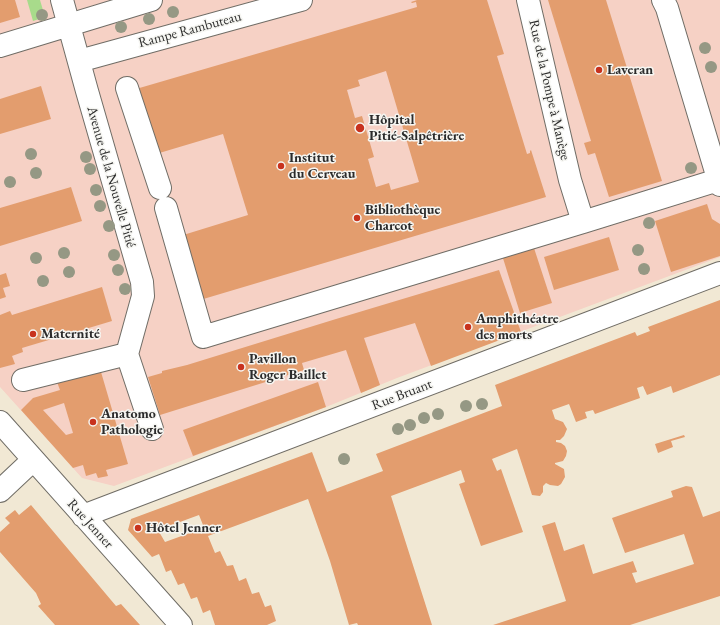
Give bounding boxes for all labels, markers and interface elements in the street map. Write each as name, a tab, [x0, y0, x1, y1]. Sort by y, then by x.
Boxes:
street label: Rampe Rambuteau	[137, 8, 243, 52]
street label: Rue de la Pompe à Manège	[525, 18, 573, 162]
place label: Laveran	[607, 62, 653, 78]
marker: Laveran	[594, 65, 604, 75]
street label: Avenue de la Nouvelle Pitié	[83, 104, 139, 250]
place label: Hôpital Pitié-Salpêtrière	[369, 112, 464, 144]
marker: Hôpital Pitié-Salpêtrière	[354, 122, 366, 134]
place label: Institut du Cerveau	[289, 150, 355, 182]
marker: Institut du Cerveau	[276, 161, 286, 171]
place label: Bibliothèque Charcot	[365, 202, 440, 234]
marker: Bibliothèque Charcot	[352, 213, 362, 223]
place label: Amphithéatre des morts	[476, 311, 559, 344]
marker: Amphithéatre des morts	[463, 322, 473, 332]
place label: Maternité	[41, 326, 100, 342]
marker: Maternité	[28, 329, 38, 339]
place label: Pavillon Roger Baillet	[249, 351, 326, 384]
marker: Pavillon Roger Baillet	[236, 362, 246, 372]
street label: Rue Bruant	[369, 376, 435, 414]
place label: Anatomo Pathologie	[101, 406, 163, 438]
marker: Anatomo Pathologie	[88, 417, 98, 427]
street label: Rue Jenner	[63, 496, 117, 552]
place label: Hôtel Jenner	[146, 520, 221, 536]
marker: Hôtel Jenner	[133, 523, 143, 533]

